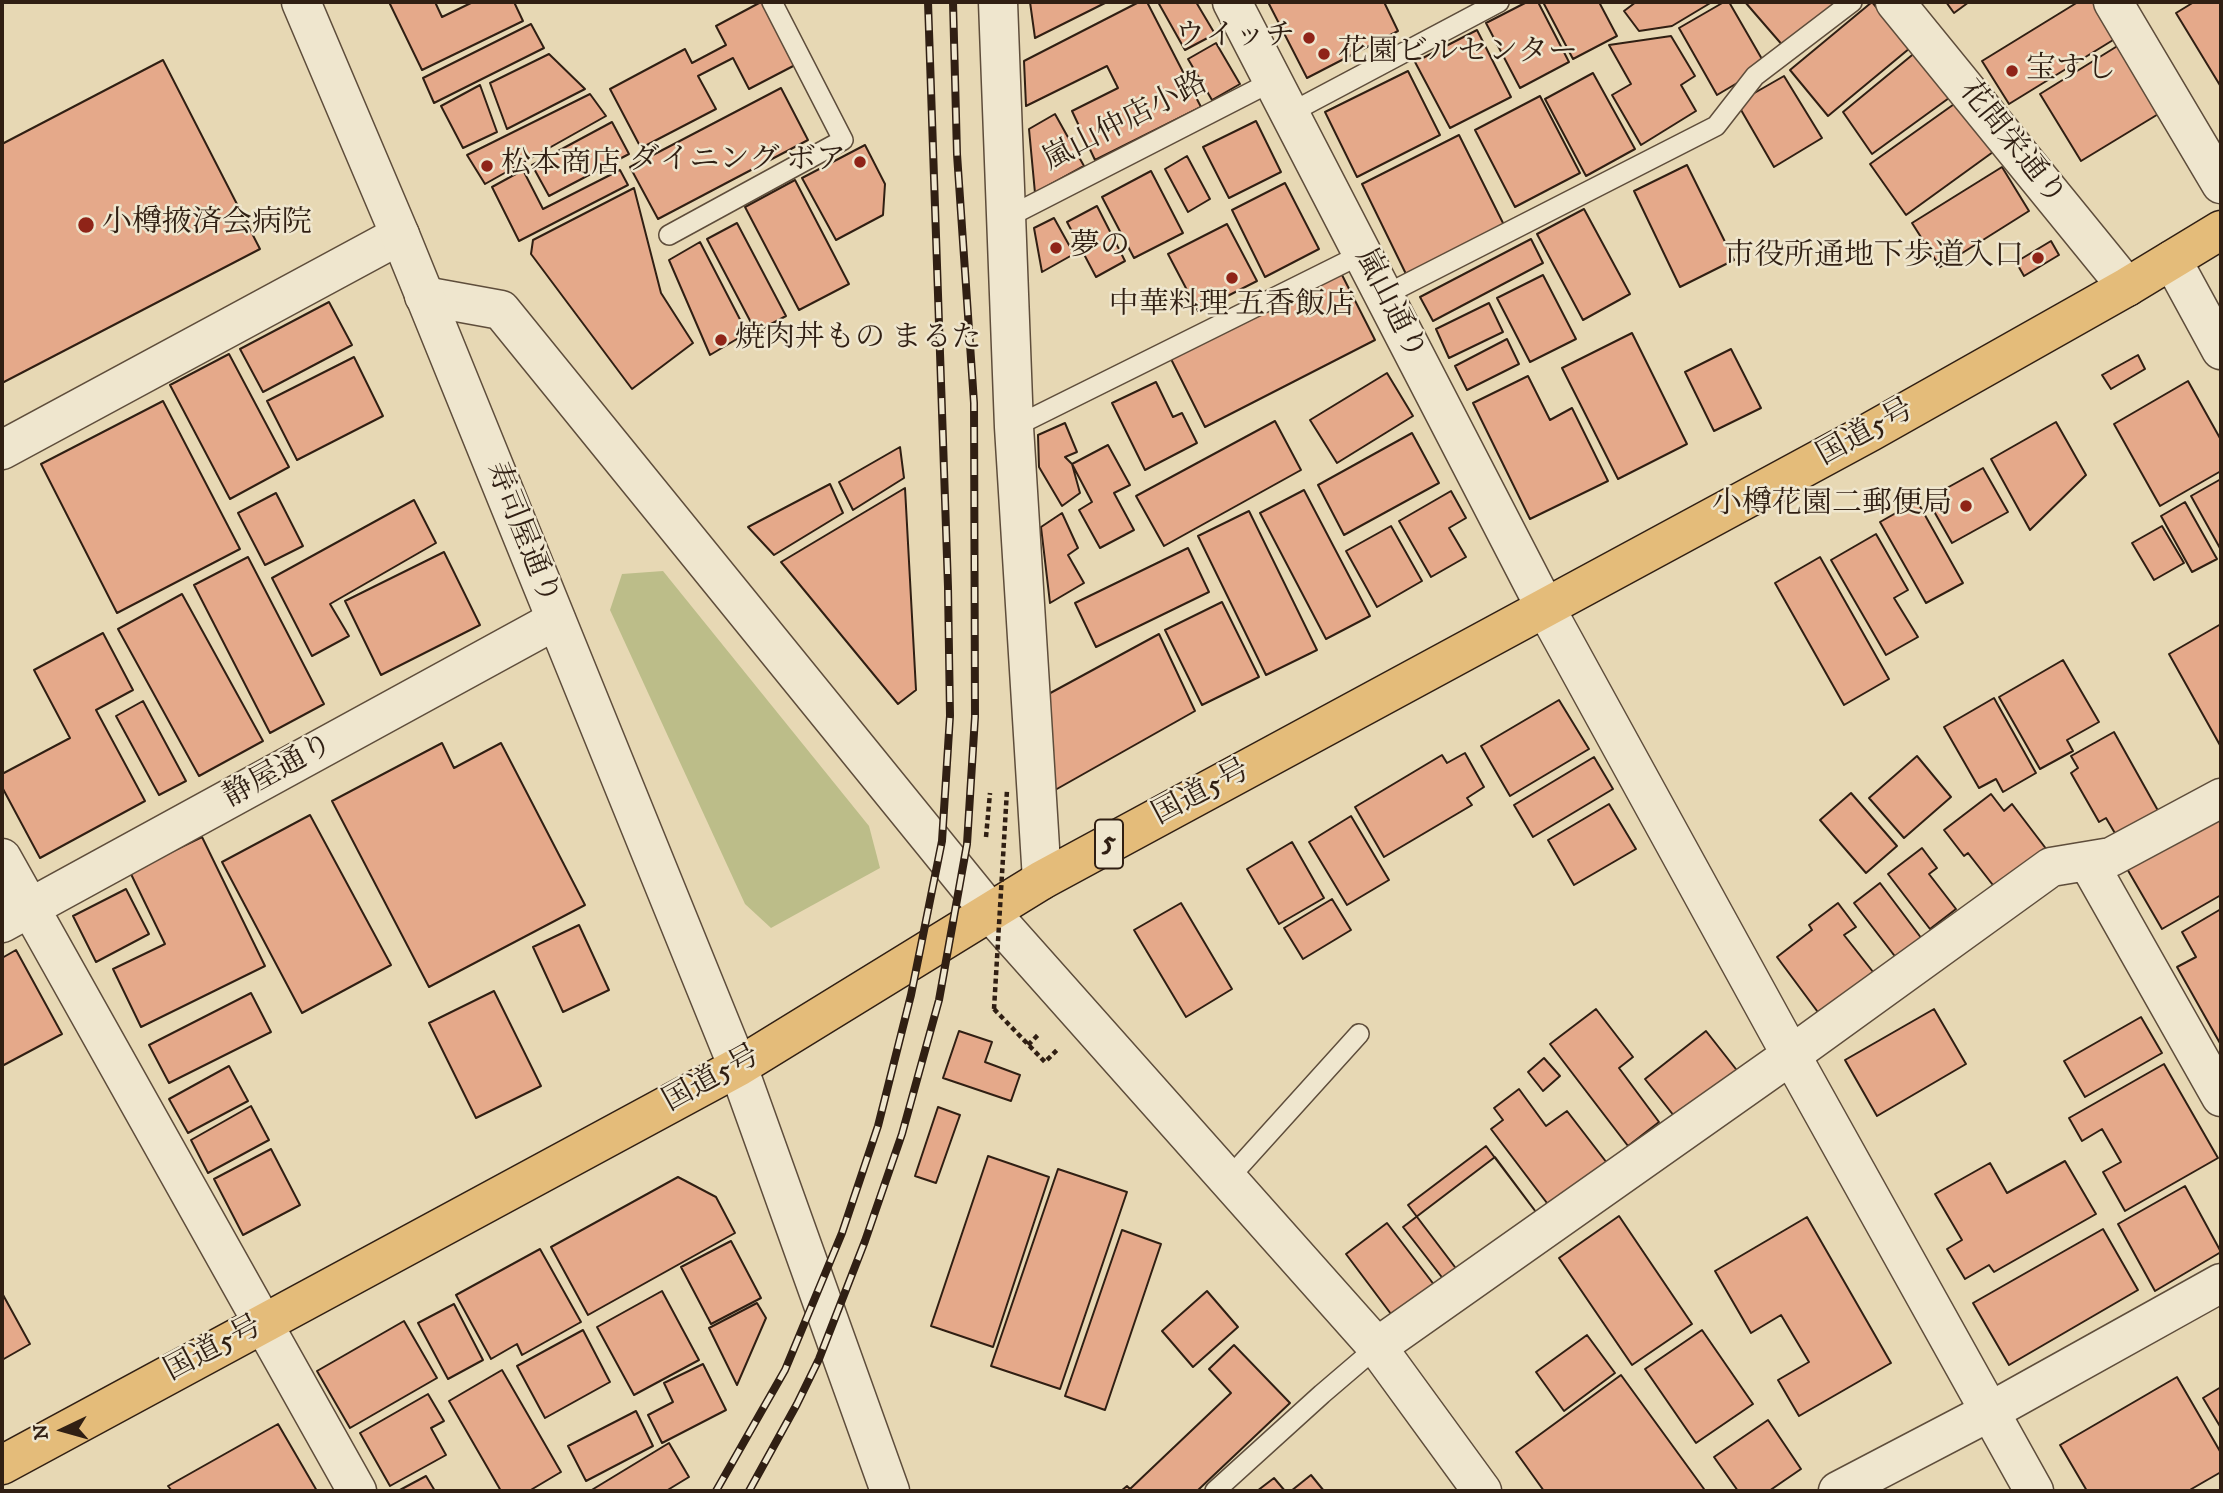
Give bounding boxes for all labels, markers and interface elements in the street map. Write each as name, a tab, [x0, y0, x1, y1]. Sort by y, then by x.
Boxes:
place label: ウイッチ	[1175, 20, 1295, 56]
marker: ウイッチ	[1301, 30, 1317, 46]
place label: 花園ビルセンター	[1338, 36, 1578, 72]
marker: 花園ビルセンター	[1316, 46, 1332, 62]
place label: 宝すし	[2026, 53, 2116, 89]
marker: 宝すし	[2004, 63, 2020, 79]
street label: 嵐山仲店小路	[1038, 66, 1214, 180]
street label: 花間栄通り	[1950, 74, 2072, 214]
place label: ダイニング ボア	[630, 144, 846, 180]
place label: 松本商店	[501, 148, 621, 184]
marker: ダイニング ボア	[852, 154, 868, 170]
marker: 松本商店	[479, 158, 495, 174]
place label: 小樽掖済会病院	[102, 207, 312, 243]
marker: 小樽掖済会病院	[76, 215, 96, 235]
place label: 夢の	[1070, 230, 1130, 266]
marker: 夢の	[1048, 240, 1064, 256]
place label: 市役所通地下歩道入口	[1724, 240, 2024, 276]
street label: 嵐山通り	[1346, 243, 1432, 367]
marker: 市役所通地下歩道入口	[2030, 250, 2046, 266]
marker: 中華料理 五香飯店	[1224, 270, 1240, 286]
place label: 中華料理 五香飯店	[1109, 289, 1355, 325]
place label: 焼肉丼もの まるた	[735, 322, 981, 358]
marker: 焼肉丼もの まるた	[713, 332, 729, 348]
street label: 国道5号	[1811, 393, 1921, 475]
street label: 寿司屋通り	[476, 458, 566, 610]
place label: 小樽花園二郵便局	[1712, 488, 1952, 524]
marker: 小樽花園二郵便局	[1958, 498, 1974, 514]
street label: 静屋通り	[218, 727, 340, 817]
street label: 国道5号	[1147, 753, 1257, 835]
road number: 5	[1095, 820, 1123, 868]
street label: 国道5号	[657, 1039, 767, 1121]
street label: 国道5号	[159, 1309, 269, 1391]
north arrow	[28, 1395, 98, 1465]
text: N	[29, 1423, 54, 1441]

